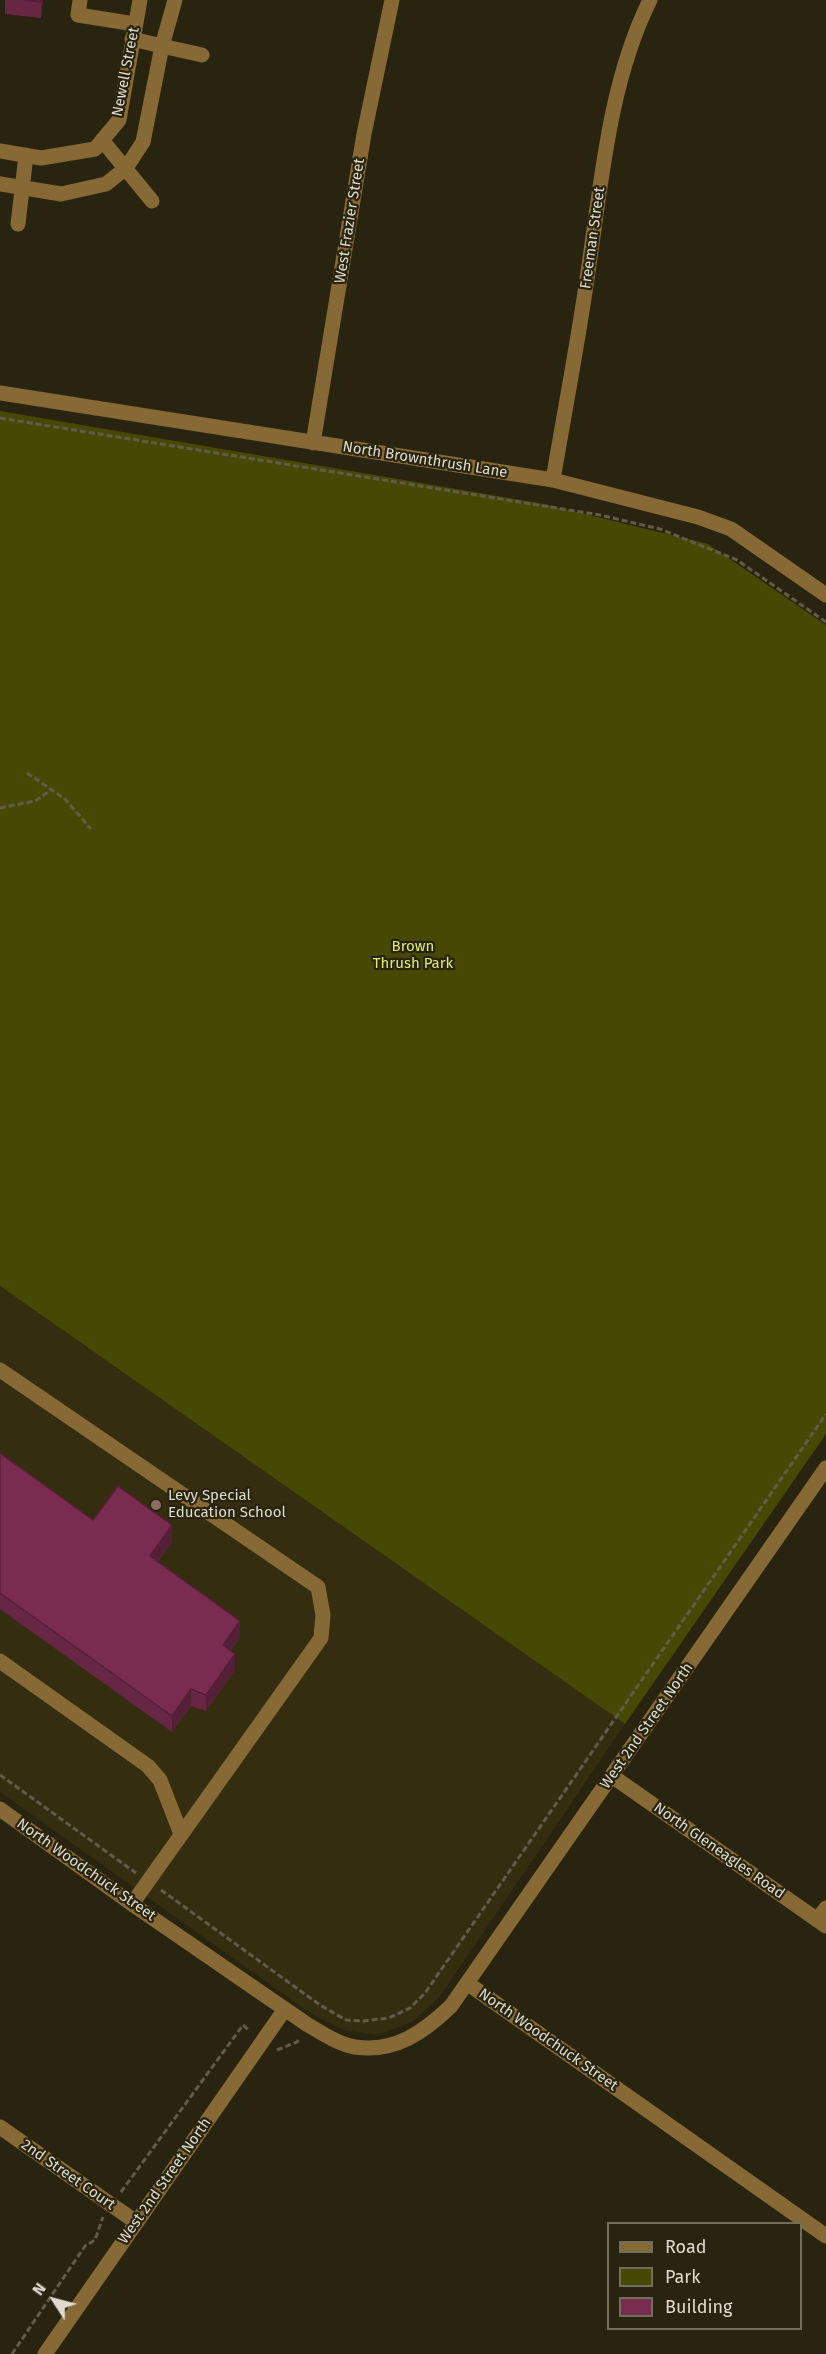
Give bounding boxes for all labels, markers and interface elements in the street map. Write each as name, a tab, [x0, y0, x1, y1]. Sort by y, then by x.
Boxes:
street label: Newell Street	[109, 26, 143, 118]
street label: West Frazier Street	[331, 157, 369, 285]
street label: Freeman Street	[577, 186, 609, 290]
street label: North Brownthrush Lane	[341, 438, 509, 482]
park label: Brown Thrush Park	[373, 938, 453, 973]
place label: Levy Special Education School	[168, 1487, 286, 1522]
marker: Levy Special Education School	[149, 1498, 163, 1512]
street label: West 2nd Street North	[597, 1660, 697, 1792]
street label: North Gleneagles Road	[650, 1799, 788, 1903]
street label: North Woodchuck Street	[13, 1815, 159, 1925]
street label: North Woodchuck Street	[475, 1985, 621, 2095]
street label: West 2nd Street North	[115, 2115, 215, 2247]
street label: 2nd Street Court	[18, 2136, 118, 2214]
legend	[607, 2222, 802, 2330]
text: Road	[665, 2236, 707, 2258]
text: Park	[665, 2266, 700, 2288]
north arrow	[24, 2270, 84, 2330]
text: N	[28, 2279, 50, 2299]
text: Building	[665, 2296, 732, 2318]

